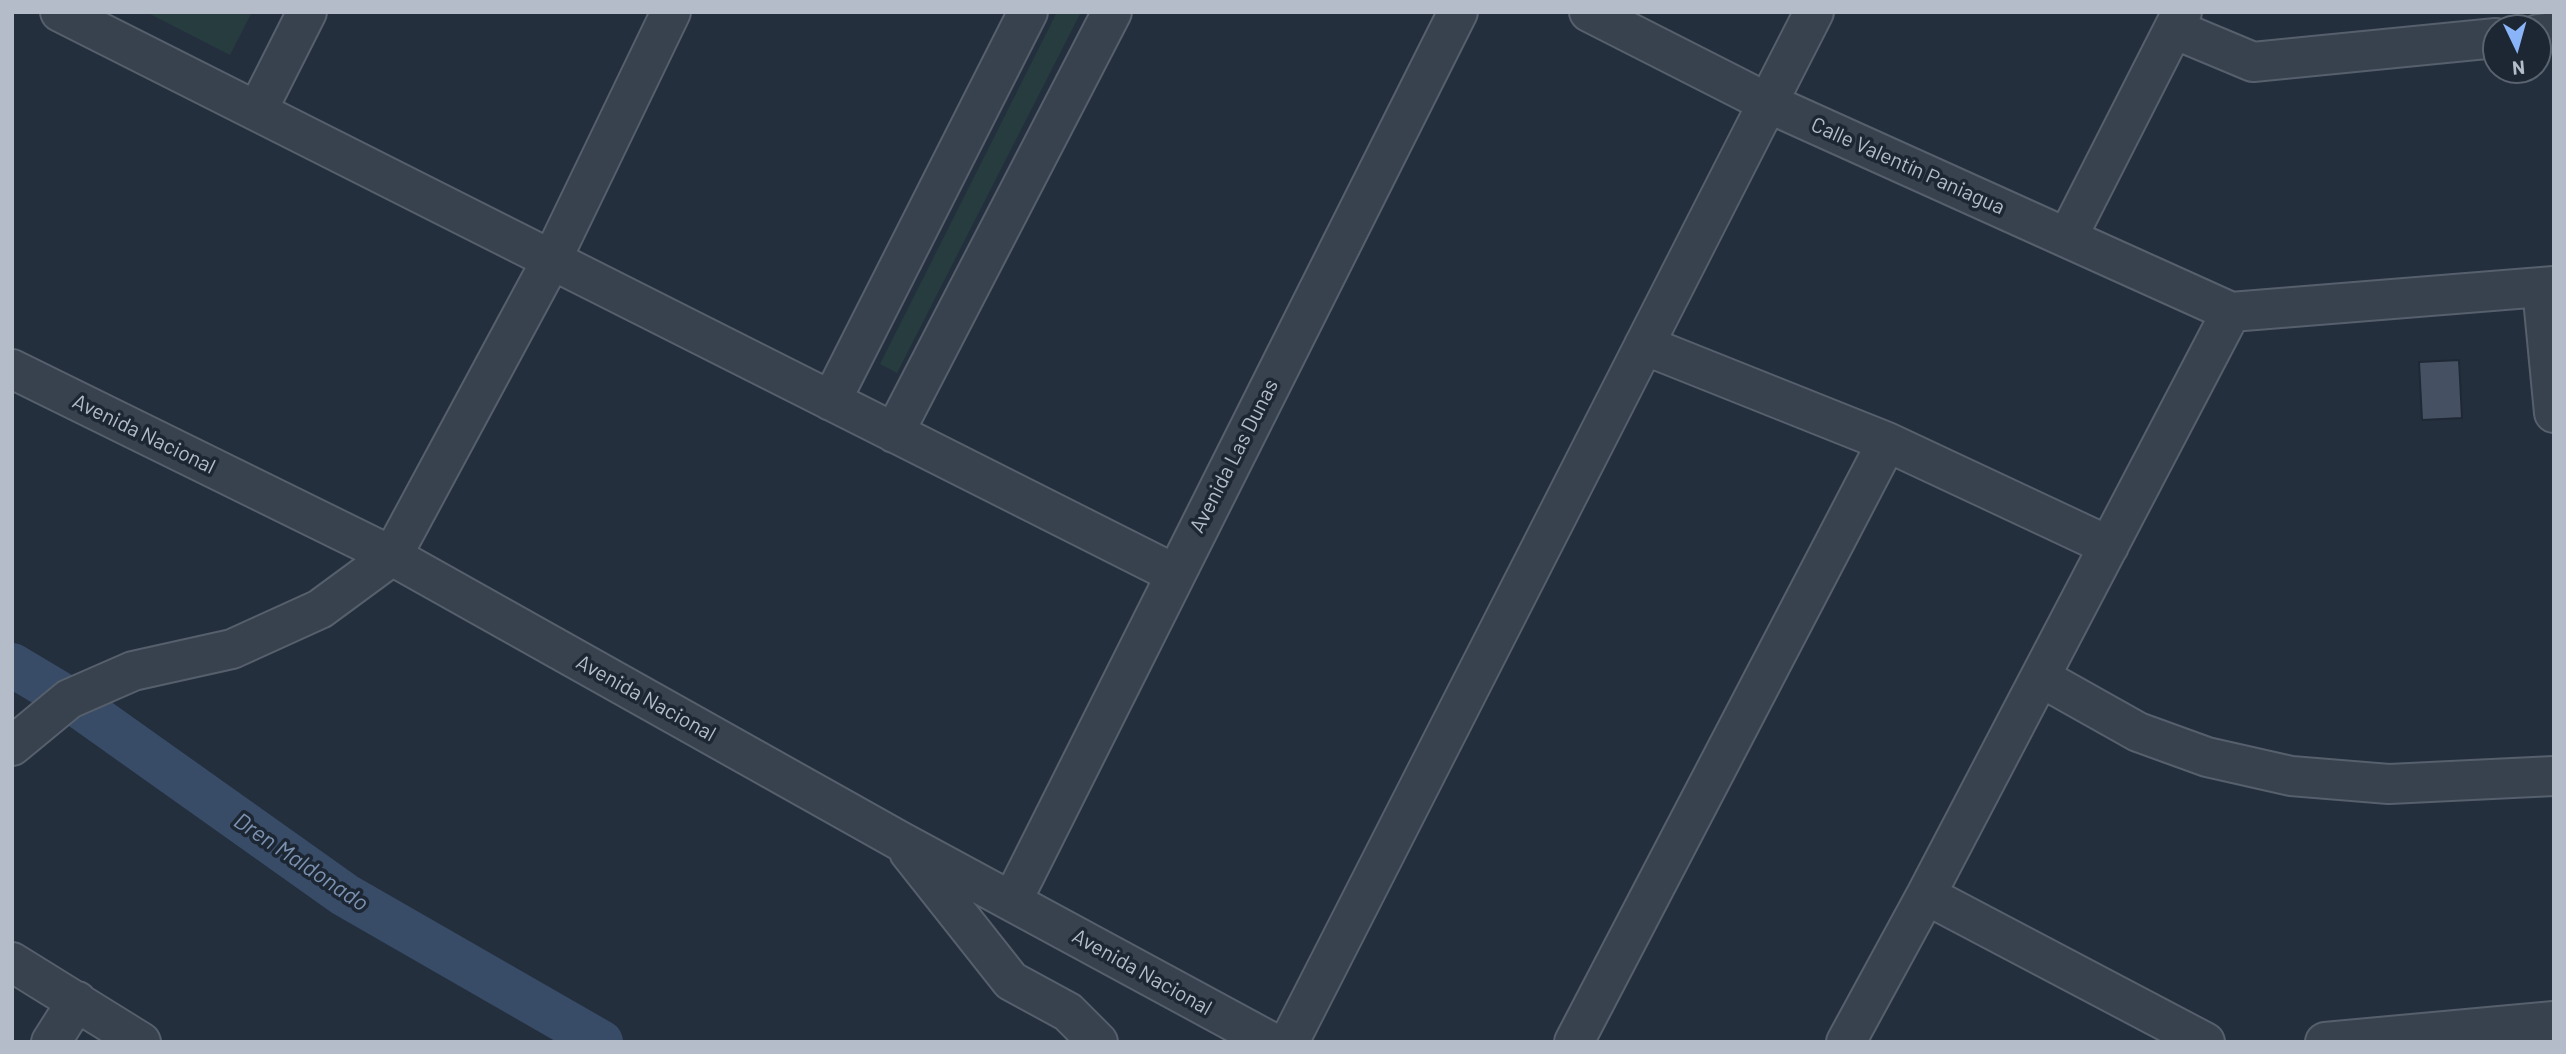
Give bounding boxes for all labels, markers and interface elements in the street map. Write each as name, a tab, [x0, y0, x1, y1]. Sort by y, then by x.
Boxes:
north arrow	[2482, 14, 2552, 84]
text: N	[2511, 56, 2526, 80]
street label: Calle Valentín Paniagua	[1807, 112, 2009, 220]
street label: Avenida Las Dunas	[1184, 375, 1284, 537]
street label: Avenida Nacional	[69, 389, 219, 479]
street label: Avenida Nacional	[572, 649, 720, 747]
water label: Dren Maldonado	[229, 807, 373, 917]
street label: Avenida Nacional	[1068, 923, 1216, 1021]

